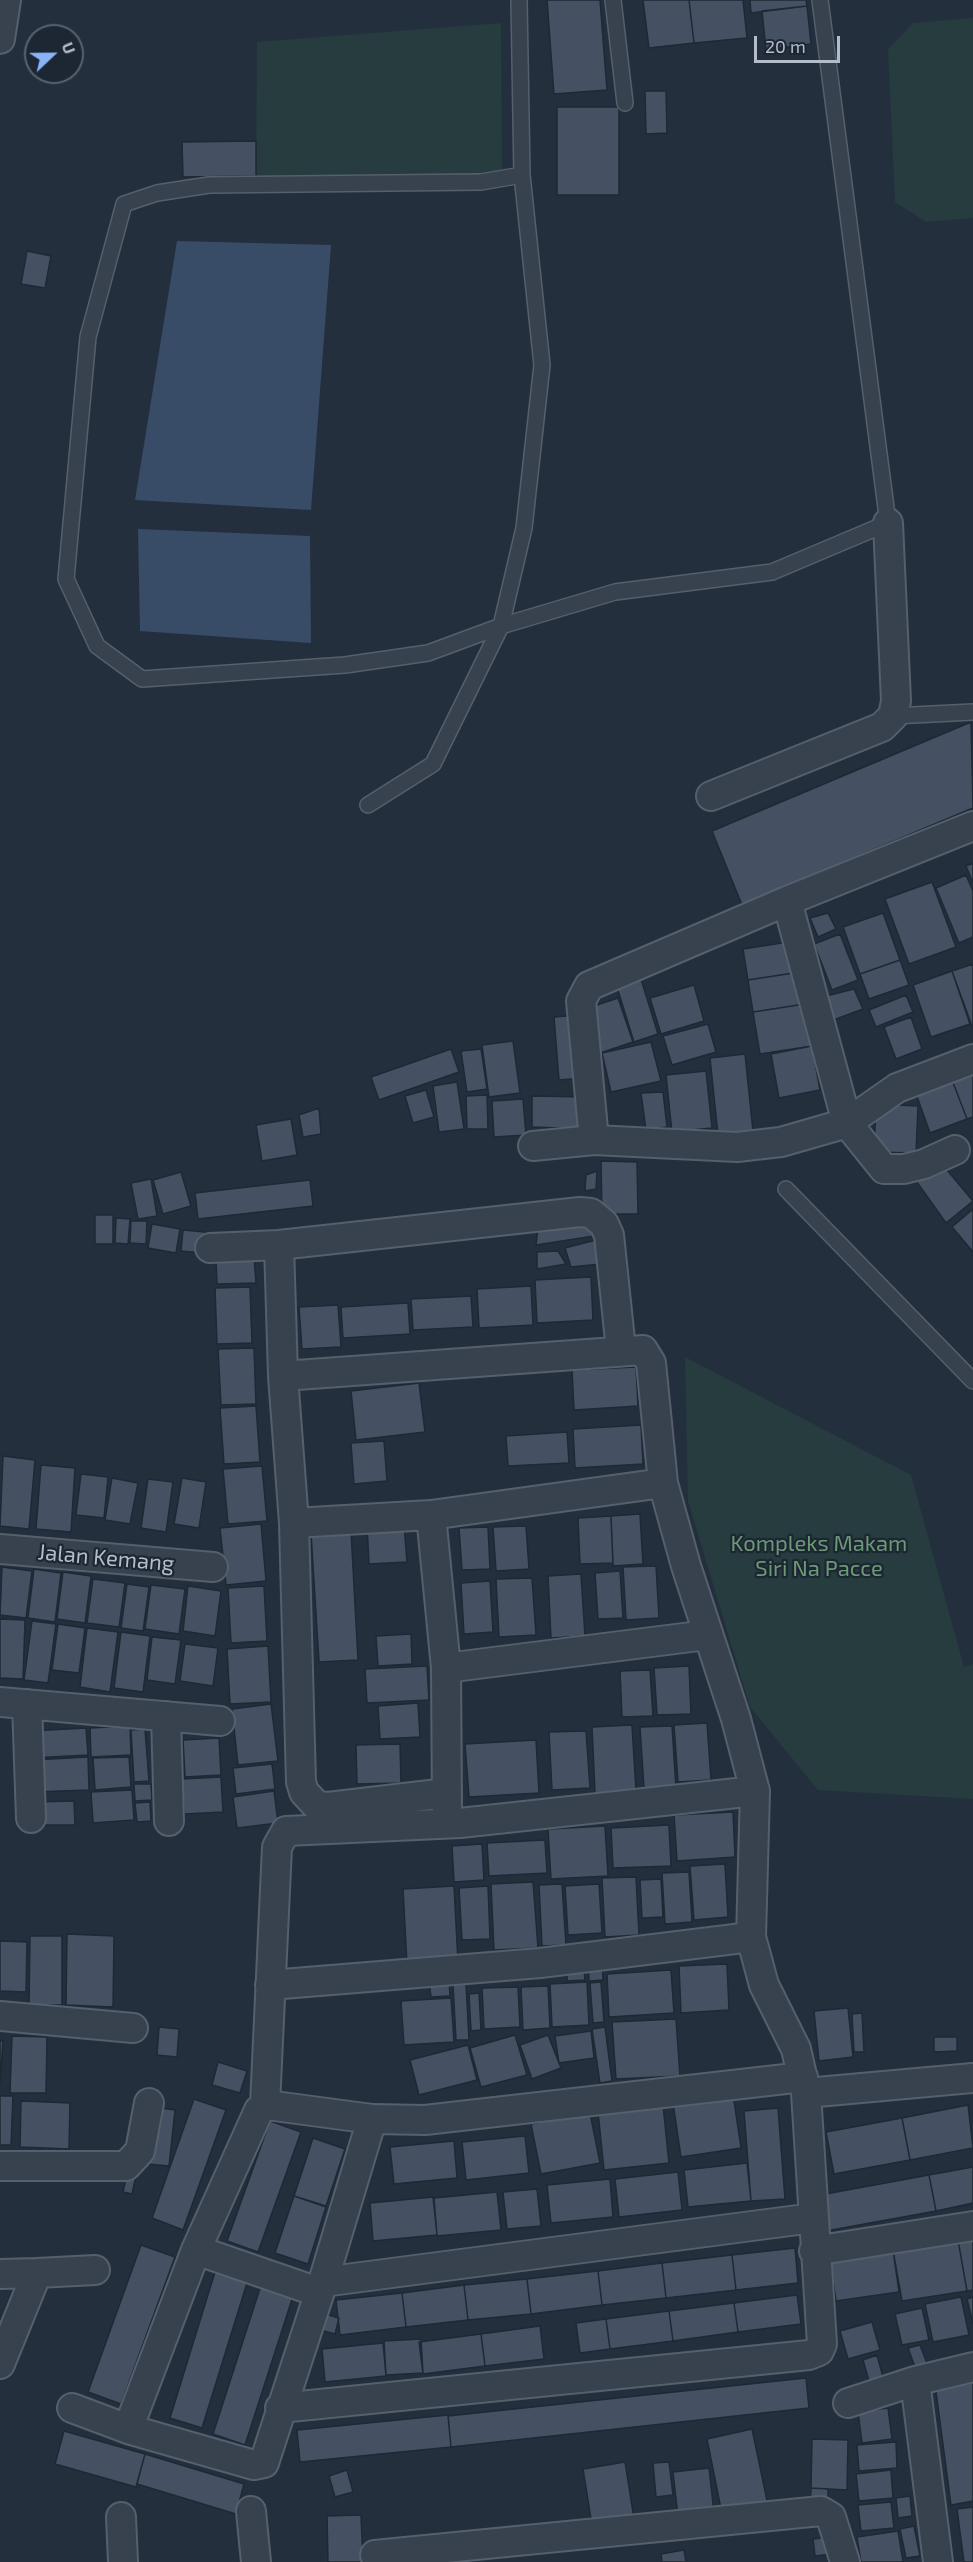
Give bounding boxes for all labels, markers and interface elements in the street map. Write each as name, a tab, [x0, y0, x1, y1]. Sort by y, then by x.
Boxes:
north arrow	[24, 24, 84, 84]
scale bar	[757, 24, 842, 62]
text: 20 m	[765, 35, 806, 57]
text: U	[58, 39, 80, 56]
park label: Kompleks Makam Siri Na Pacce	[731, 1531, 907, 1582]
street label: Jalan Kemang	[37, 1539, 175, 1577]

